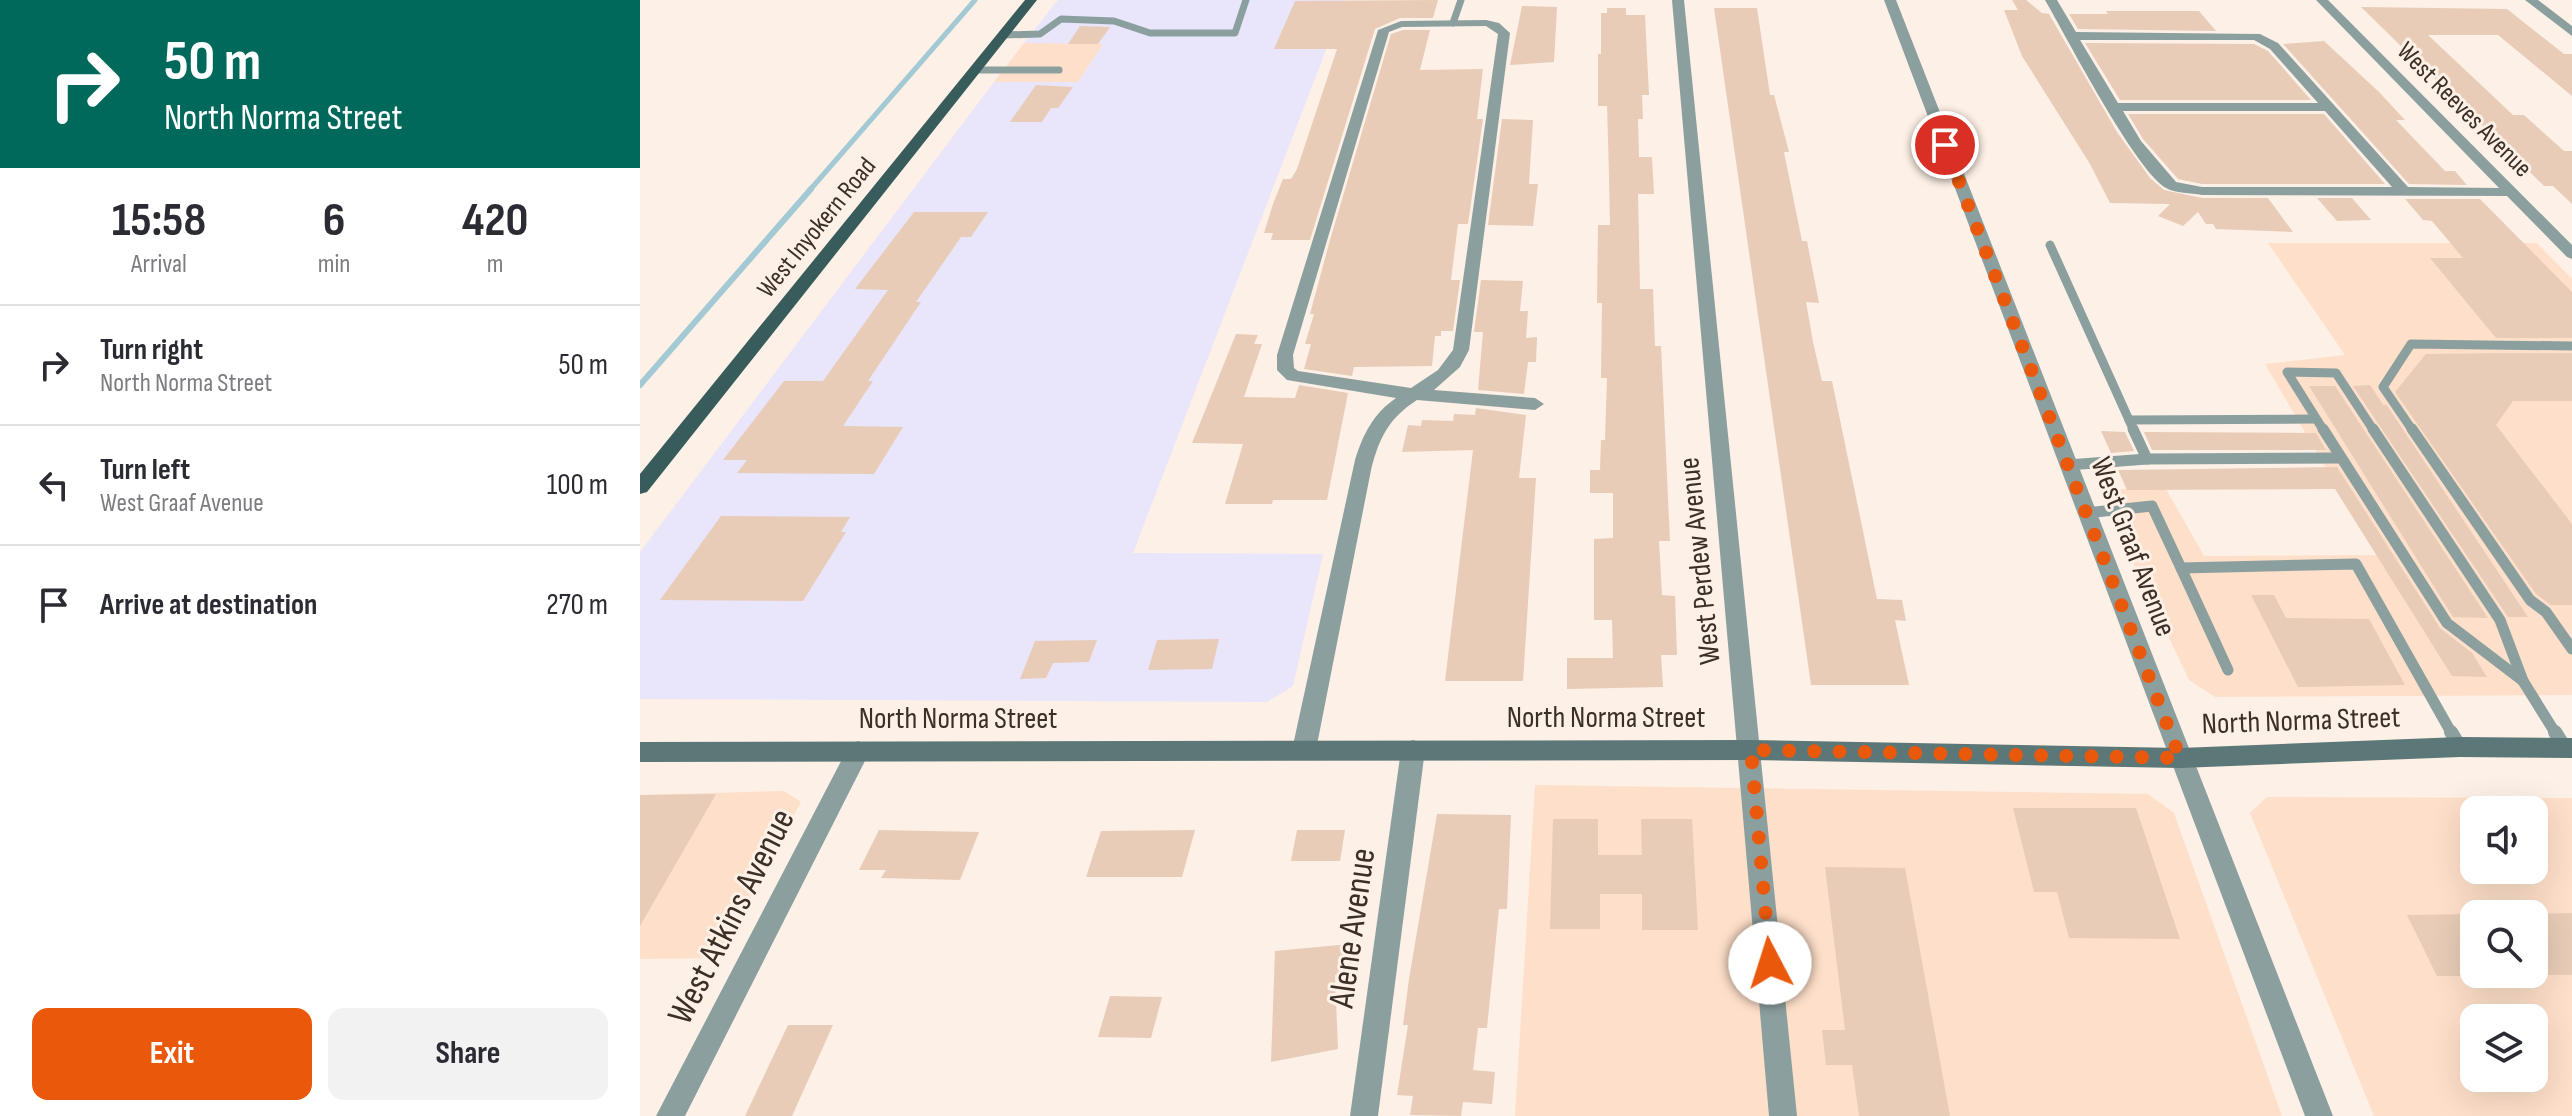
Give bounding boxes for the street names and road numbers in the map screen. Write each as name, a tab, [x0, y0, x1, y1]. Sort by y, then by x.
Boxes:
street label: West Reeves Avenue	[2390, 36, 2538, 184]
street label: West Inyokern Road	[751, 152, 883, 304]
street label: West Graaf Avenue	[2082, 452, 2184, 642]
street label: West Perdew Avenue	[1671, 456, 1729, 666]
street label: North Norma Street	[1507, 700, 1705, 736]
street label: North Norma Street	[2201, 700, 2401, 742]
street label: North Norma Street	[859, 701, 1057, 737]
street label: West Atkins Avenue	[659, 802, 805, 1032]
street label: Alene Avenue	[1320, 845, 1385, 1012]

